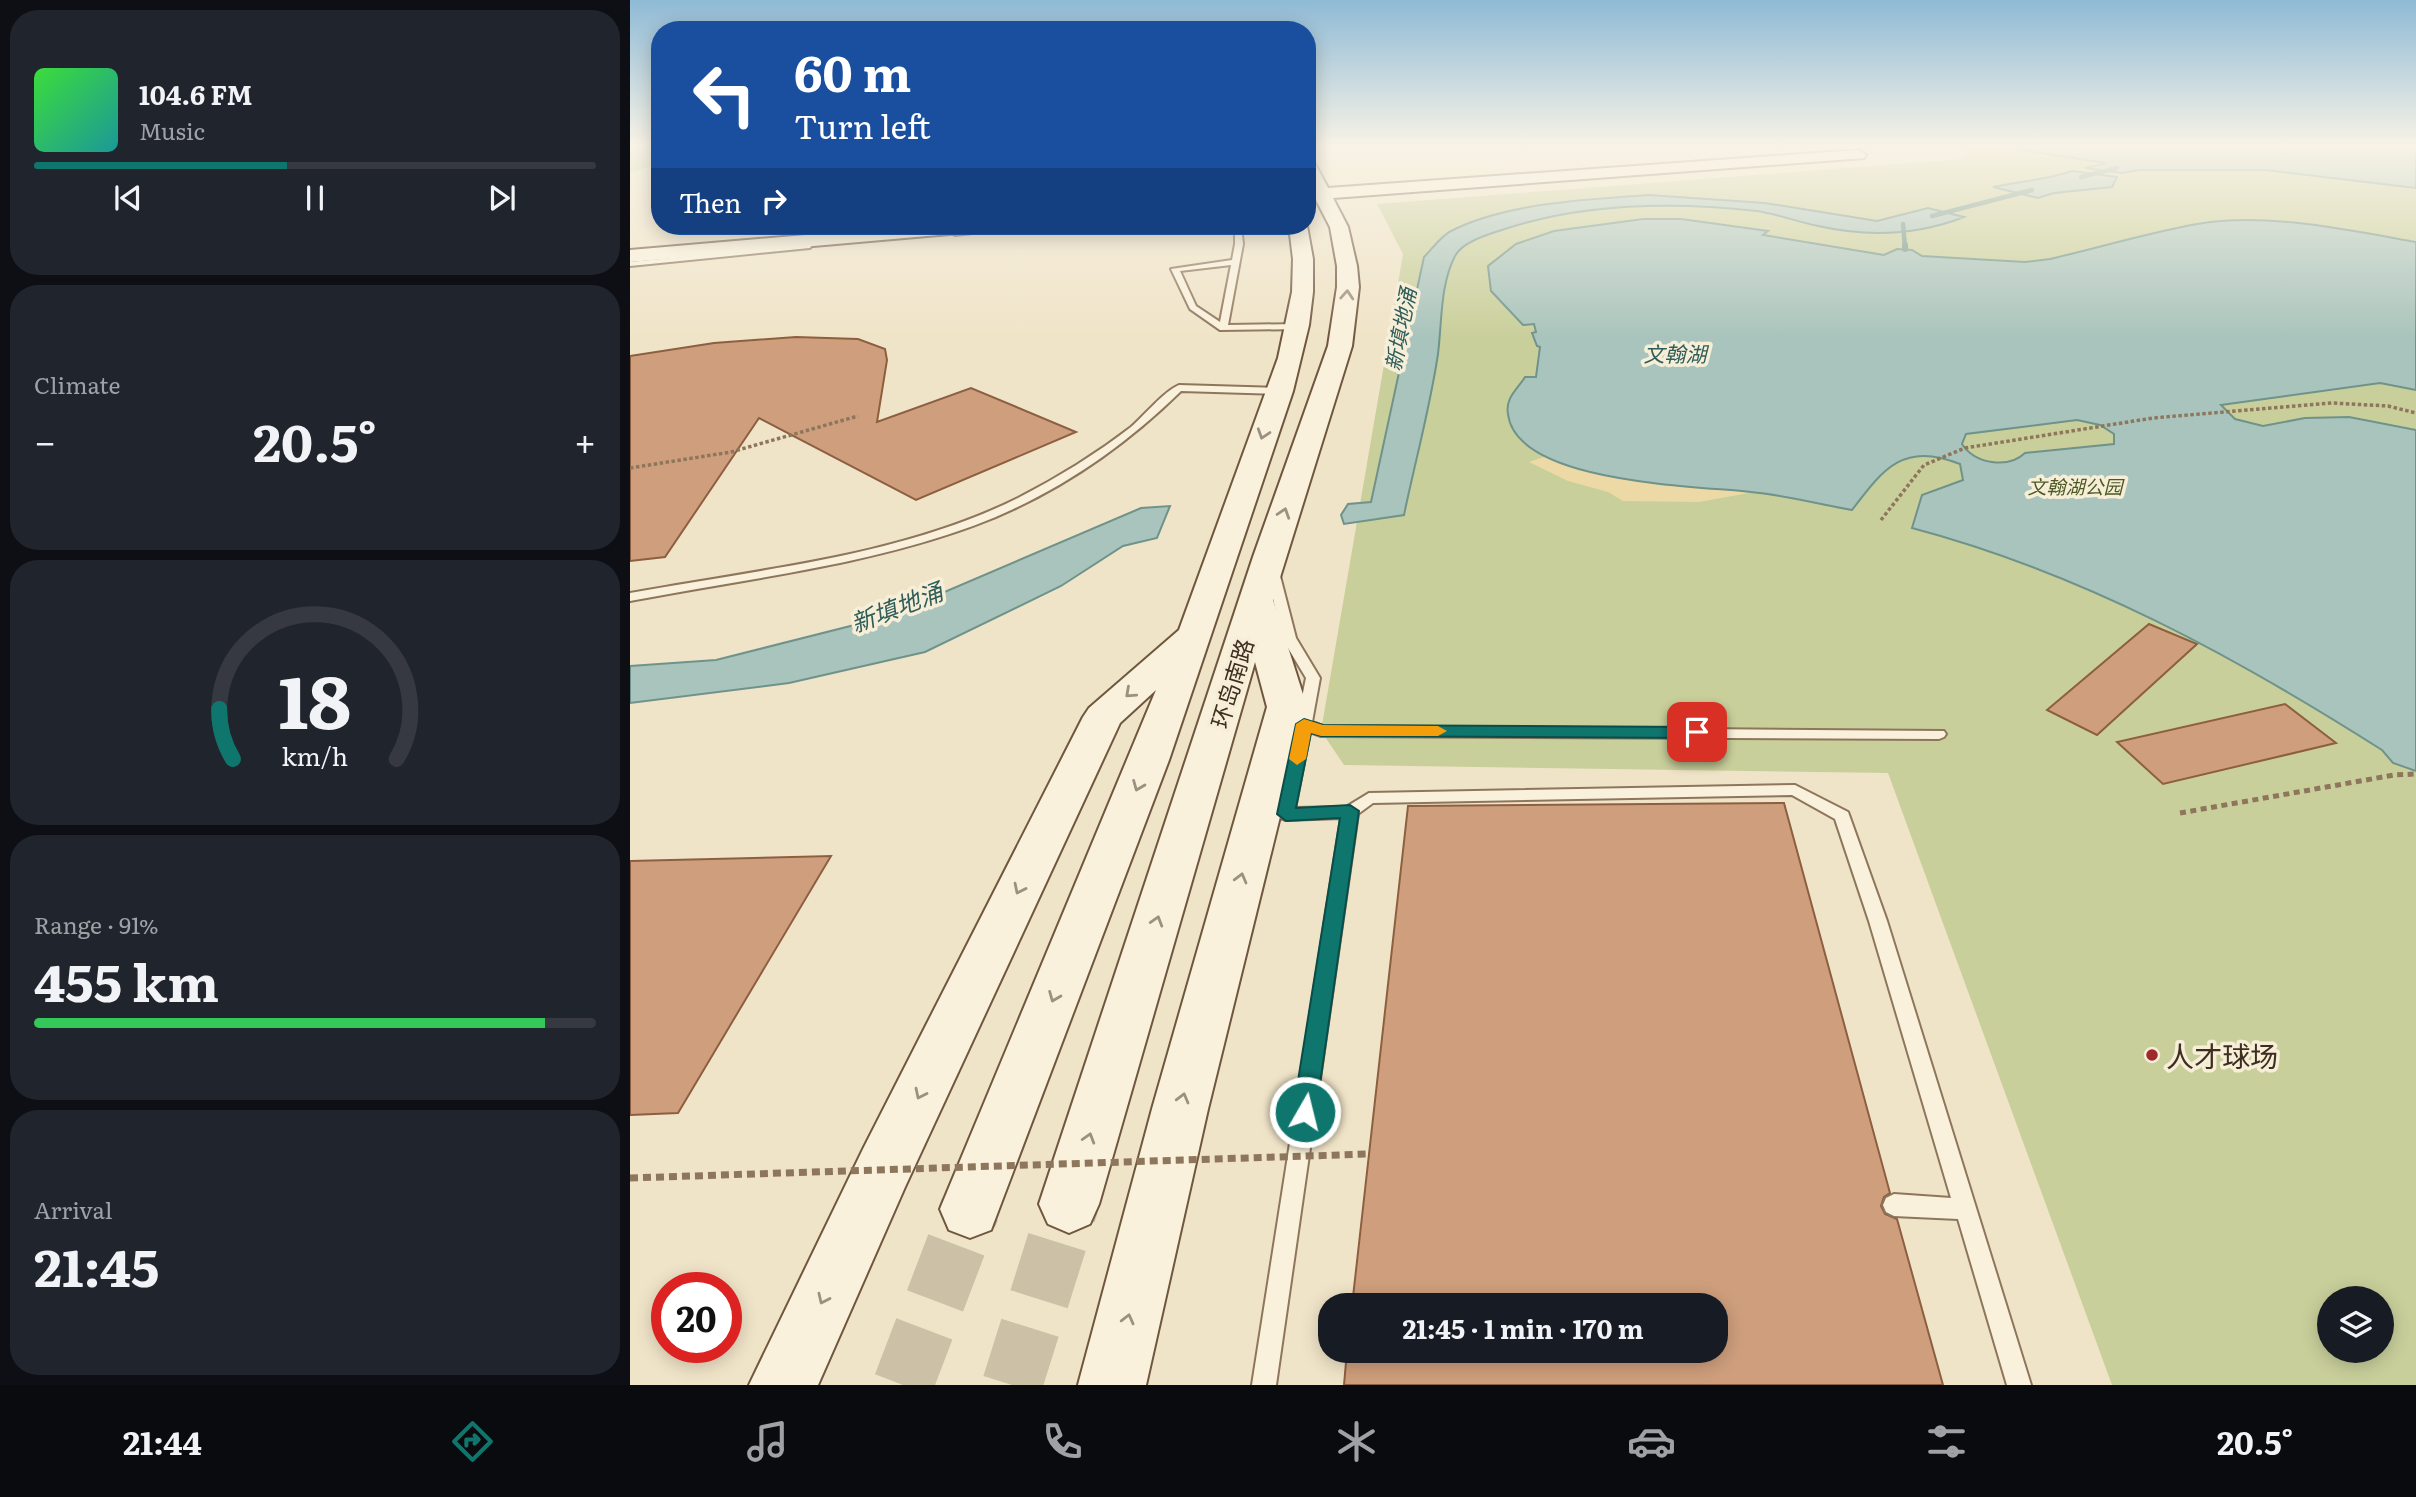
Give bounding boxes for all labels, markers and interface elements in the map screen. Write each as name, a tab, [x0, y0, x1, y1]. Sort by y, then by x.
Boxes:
text: 60 m	[794, 34, 911, 107]
icon: left	[679, 49, 770, 140]
text: 104.6 FM	[139, 74, 253, 113]
text: Turn left	[794, 101, 931, 149]
text: Music	[139, 113, 205, 147]
icon: previous	[109, 179, 147, 217]
icon: pause	[296, 179, 334, 217]
icon: next	[483, 179, 521, 217]
text: Then	[679, 182, 741, 221]
icon: right	[755, 182, 793, 220]
water label: 新填地涌	[1376, 283, 1423, 373]
one-way arrow	[1339, 289, 1354, 300]
water label: 文翰湖	[1644, 337, 1709, 368]
text: Climate	[34, 367, 120, 401]
text: 20.5°	[253, 401, 377, 478]
text: −	[34, 411, 56, 468]
text: +	[574, 411, 596, 468]
one-way arrow	[1257, 428, 1271, 440]
park label: 文翰湖公园	[2027, 472, 2125, 500]
one-way arrow	[1275, 507, 1290, 519]
water label: 新填地涌	[845, 571, 950, 640]
street label: 环岛南路	[1201, 634, 1261, 732]
text: 18	[278, 643, 352, 751]
one-way arrow	[1125, 685, 1138, 697]
pin	[1667, 702, 1727, 762]
icon: arrive	[1678, 713, 1716, 751]
text: km/h	[282, 736, 348, 773]
one-way arrow	[1132, 779, 1146, 791]
one-way arrow	[1233, 872, 1247, 884]
one-way arrow	[1014, 882, 1028, 894]
text: Range · 91%	[34, 907, 158, 941]
one-way arrow	[1148, 916, 1163, 928]
text: 455 km	[34, 941, 219, 1018]
one-way arrow	[1048, 990, 1062, 1002]
place label: 人才球场	[2166, 1034, 2278, 1076]
marker: 人才球场	[2144, 1047, 2160, 1063]
position arrow	[1268, 1075, 1342, 1149]
one-way arrow	[914, 1087, 928, 1099]
one-way arrow	[1175, 1092, 1189, 1104]
one-way arrow	[1081, 1133, 1095, 1145]
text: Arrival	[34, 1192, 113, 1226]
text: 21:45	[34, 1226, 159, 1303]
speed limit sign: 20	[651, 1272, 742, 1363]
map controls	[2317, 1286, 2394, 1363]
button: layers	[2317, 1286, 2394, 1363]
one-way arrow	[817, 1292, 831, 1305]
text: 21:45 · 1 min · 170 m	[1402, 1308, 1644, 1347]
one-way arrow	[1120, 1313, 1134, 1325]
text: 21:44	[123, 1417, 202, 1465]
icon: directions	[448, 1417, 497, 1466]
icon: music	[743, 1417, 792, 1466]
icon: phone	[1038, 1417, 1087, 1466]
icon: climate	[1332, 1417, 1381, 1466]
icon: car	[1627, 1417, 1676, 1466]
icon: filters	[1922, 1417, 1971, 1466]
text: 20.5°	[2217, 1417, 2293, 1465]

